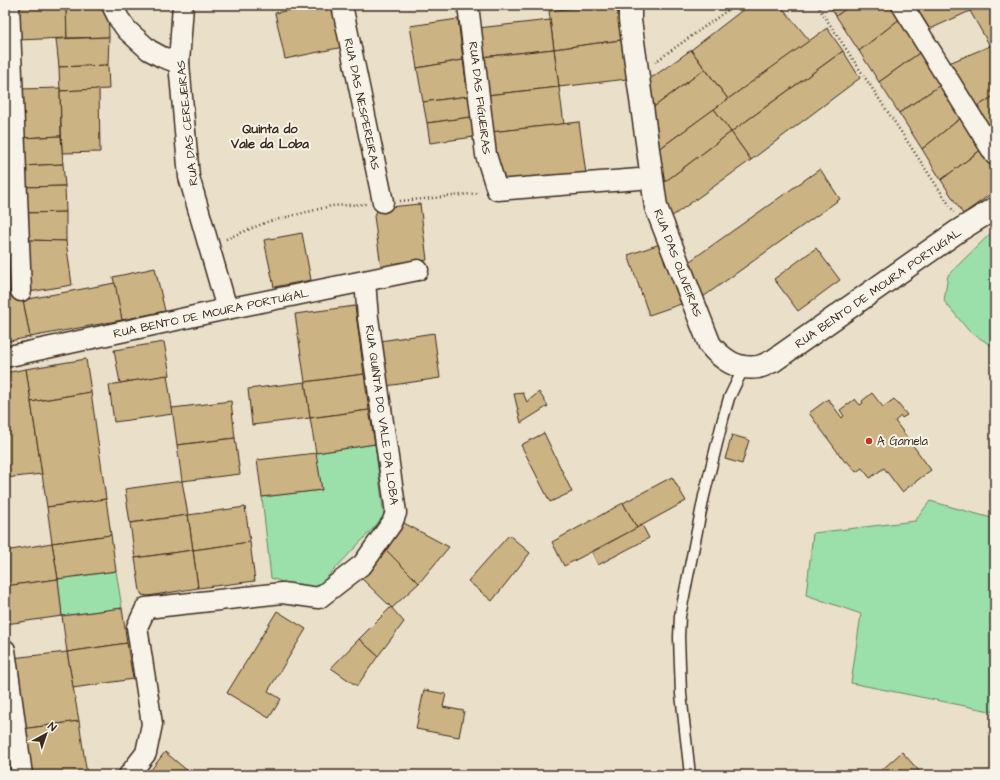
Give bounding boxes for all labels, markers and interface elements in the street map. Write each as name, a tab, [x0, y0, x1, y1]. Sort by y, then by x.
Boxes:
street label: RUA DAS NESPEREIRAS	[339, 37, 384, 172]
street label: RUA DAS FIGUEIRAS	[464, 41, 495, 156]
street label: RUA DAS CEREJEIRAS	[172, 59, 203, 187]
district label: Quinta do Vale da Loba	[230, 120, 309, 153]
street label: RUA DAS OLIVEIRAS	[649, 207, 706, 320]
street label: RUA BENTO DE MOURA PORTUGAL	[792, 224, 965, 353]
street label: RUA BENTO DE MOURA PORTUGAL	[112, 284, 311, 343]
street label: RUA QUINTA DO VALE DA LOBA	[360, 324, 403, 506]
place label: A Gamela	[877, 433, 928, 450]
marker: A Gamela	[864, 436, 874, 446]
north arrow	[26, 714, 66, 754]
text: N	[45, 719, 60, 735]

